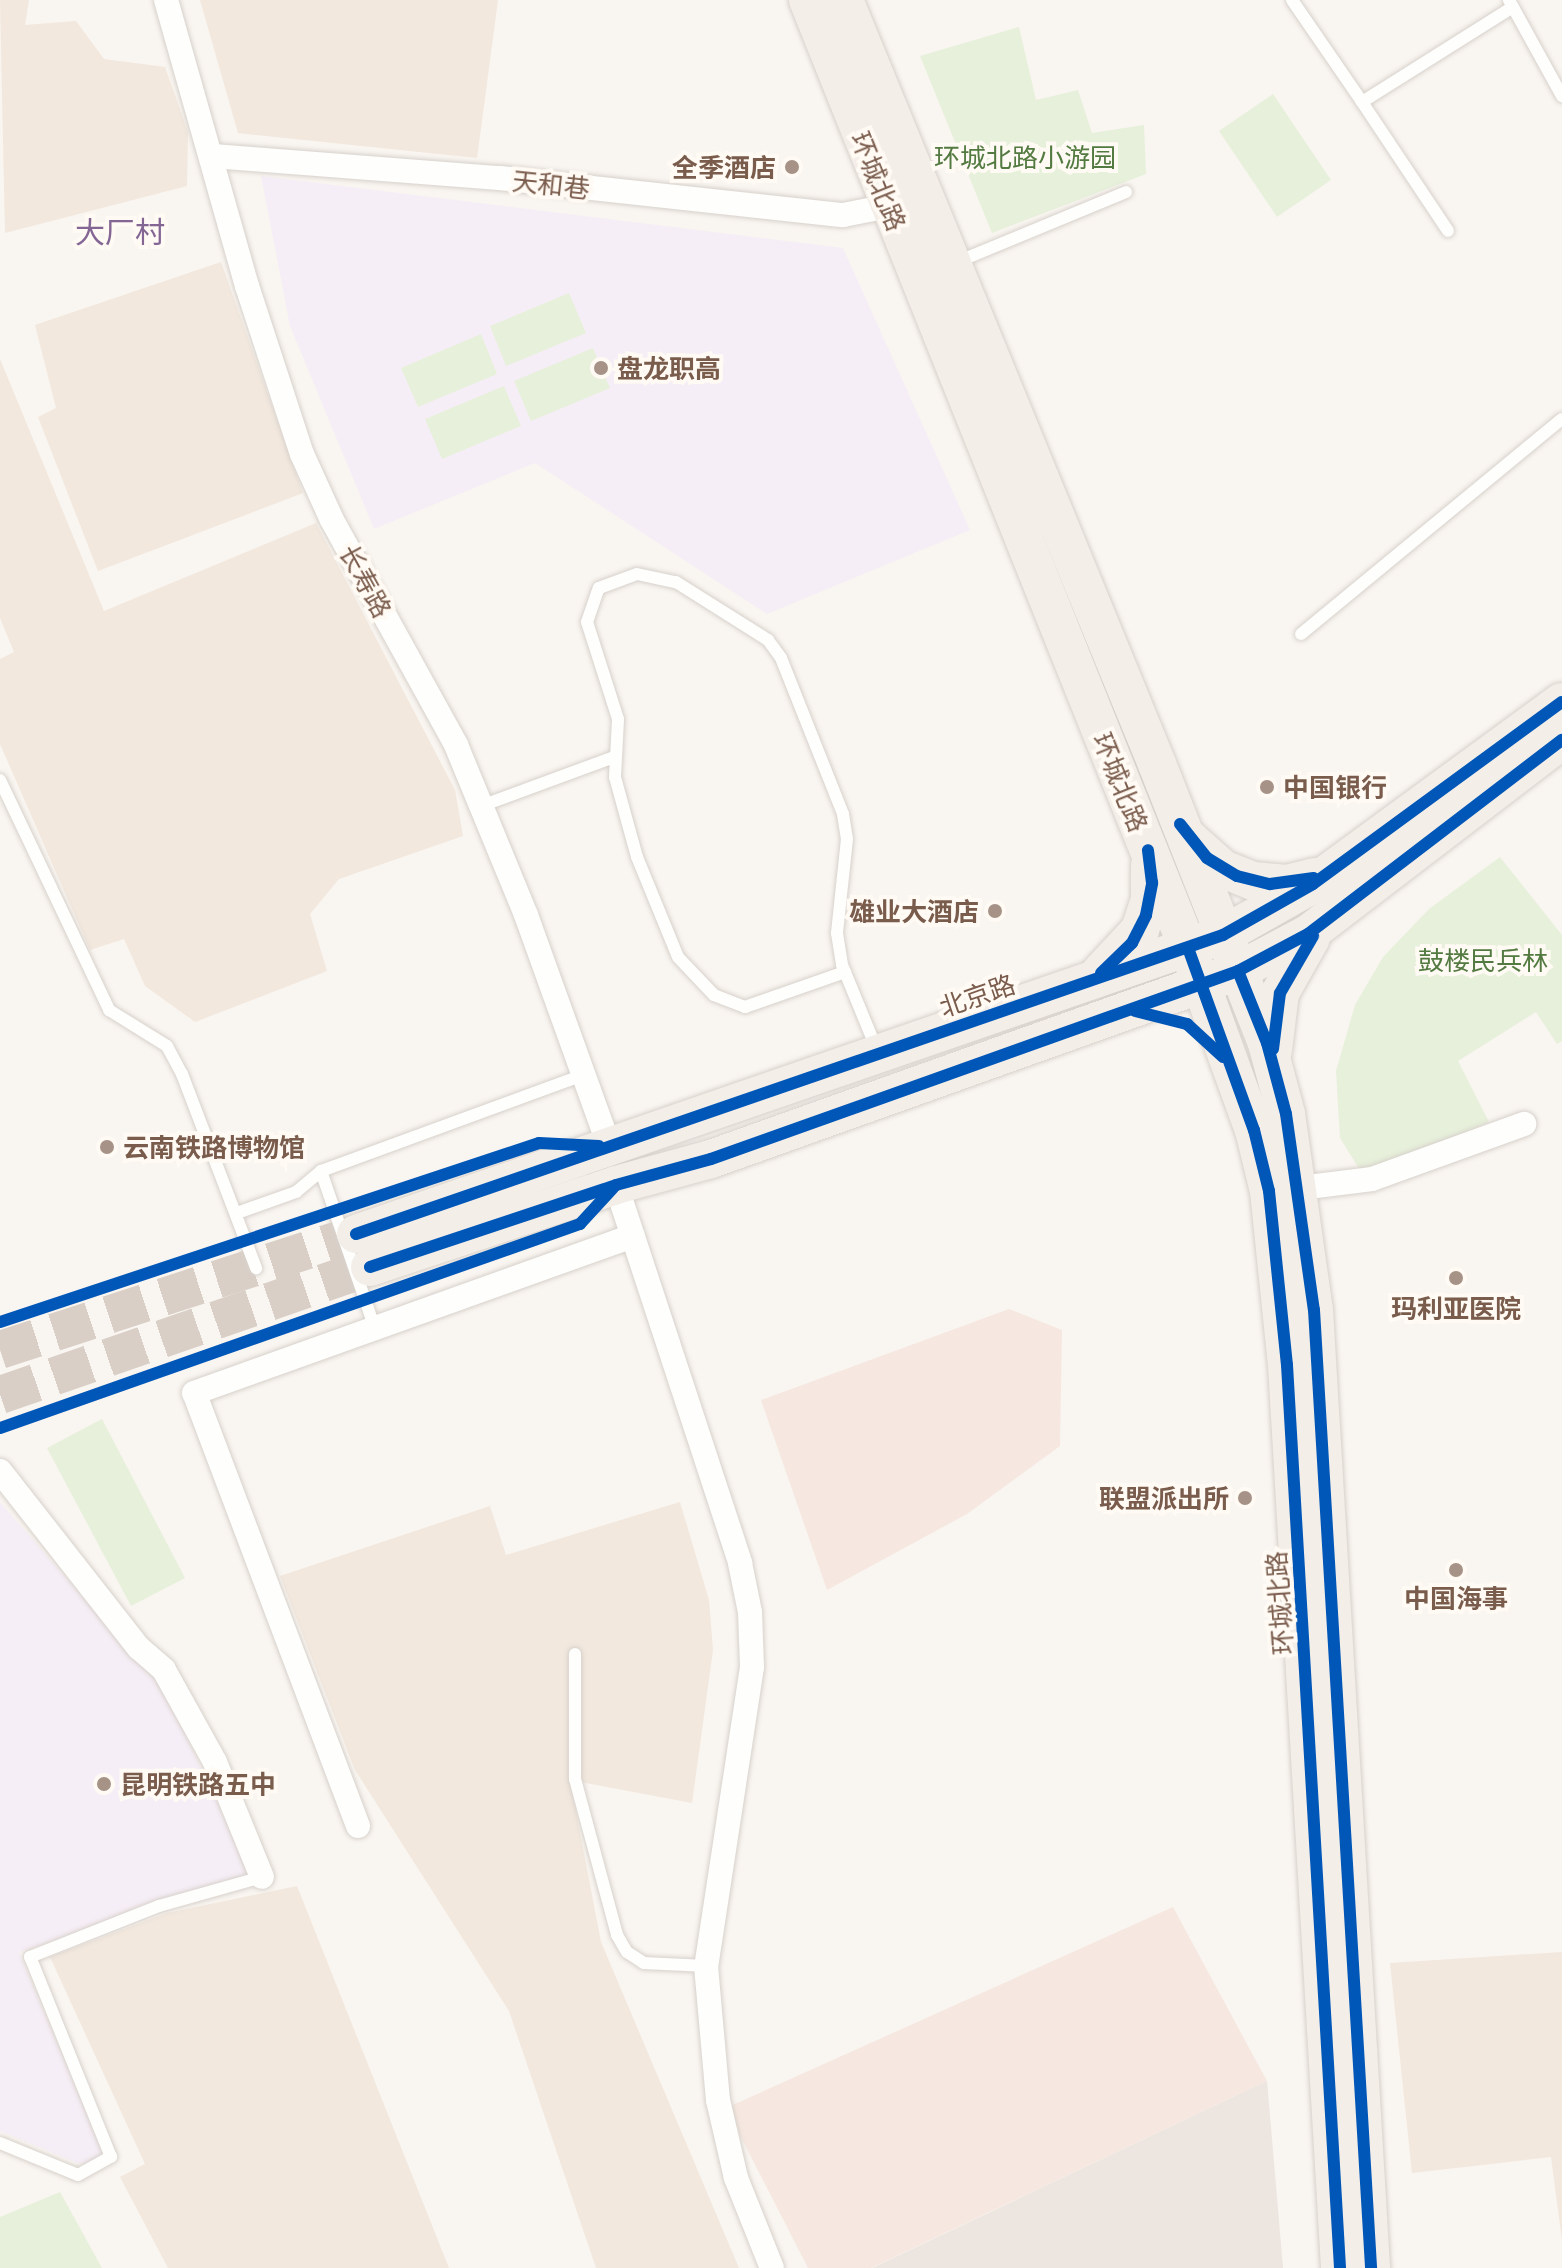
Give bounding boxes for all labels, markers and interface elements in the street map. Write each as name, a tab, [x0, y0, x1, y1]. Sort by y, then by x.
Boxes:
street label: 环城北路	[845, 127, 913, 235]
park label: 环城北路小游园	[934, 141, 1116, 173]
place label: 全季酒店	[672, 151, 776, 183]
marker: 全季酒店	[783, 158, 801, 176]
street label: 天和巷	[511, 164, 591, 204]
district label: 大厂村	[75, 213, 165, 249]
place label: 盘龙职高	[617, 352, 721, 384]
marker: 盘龙职高	[592, 359, 610, 377]
street label: 长寿路	[333, 539, 399, 623]
street label: 环城北路	[1087, 728, 1155, 836]
place label: 中国银行	[1283, 771, 1387, 803]
marker: 中国银行	[1258, 778, 1276, 796]
place label: 雄业大酒店	[849, 895, 979, 927]
marker: 雄业大酒店	[986, 902, 1004, 920]
park label: 鼓楼民兵林	[1418, 944, 1548, 976]
street label: 北京路	[935, 968, 1019, 1022]
place label: 云南铁路博物馆	[123, 1131, 305, 1163]
marker: 云南铁路博物馆	[98, 1138, 116, 1156]
marker: 玛利亚医院	[1445, 1267, 1467, 1289]
place label: 玛利亚医院	[1391, 1292, 1521, 1324]
place label: 联盟派出所	[1099, 1482, 1229, 1514]
marker: 联盟派出所	[1236, 1489, 1254, 1507]
street label: 环城北路	[1260, 1550, 1298, 1656]
marker: 中国海事	[1447, 1561, 1465, 1579]
place label: 中国海事	[1404, 1582, 1508, 1614]
place label: 昆明铁路五中	[120, 1768, 276, 1800]
marker: 昆明铁路五中	[95, 1775, 113, 1793]

